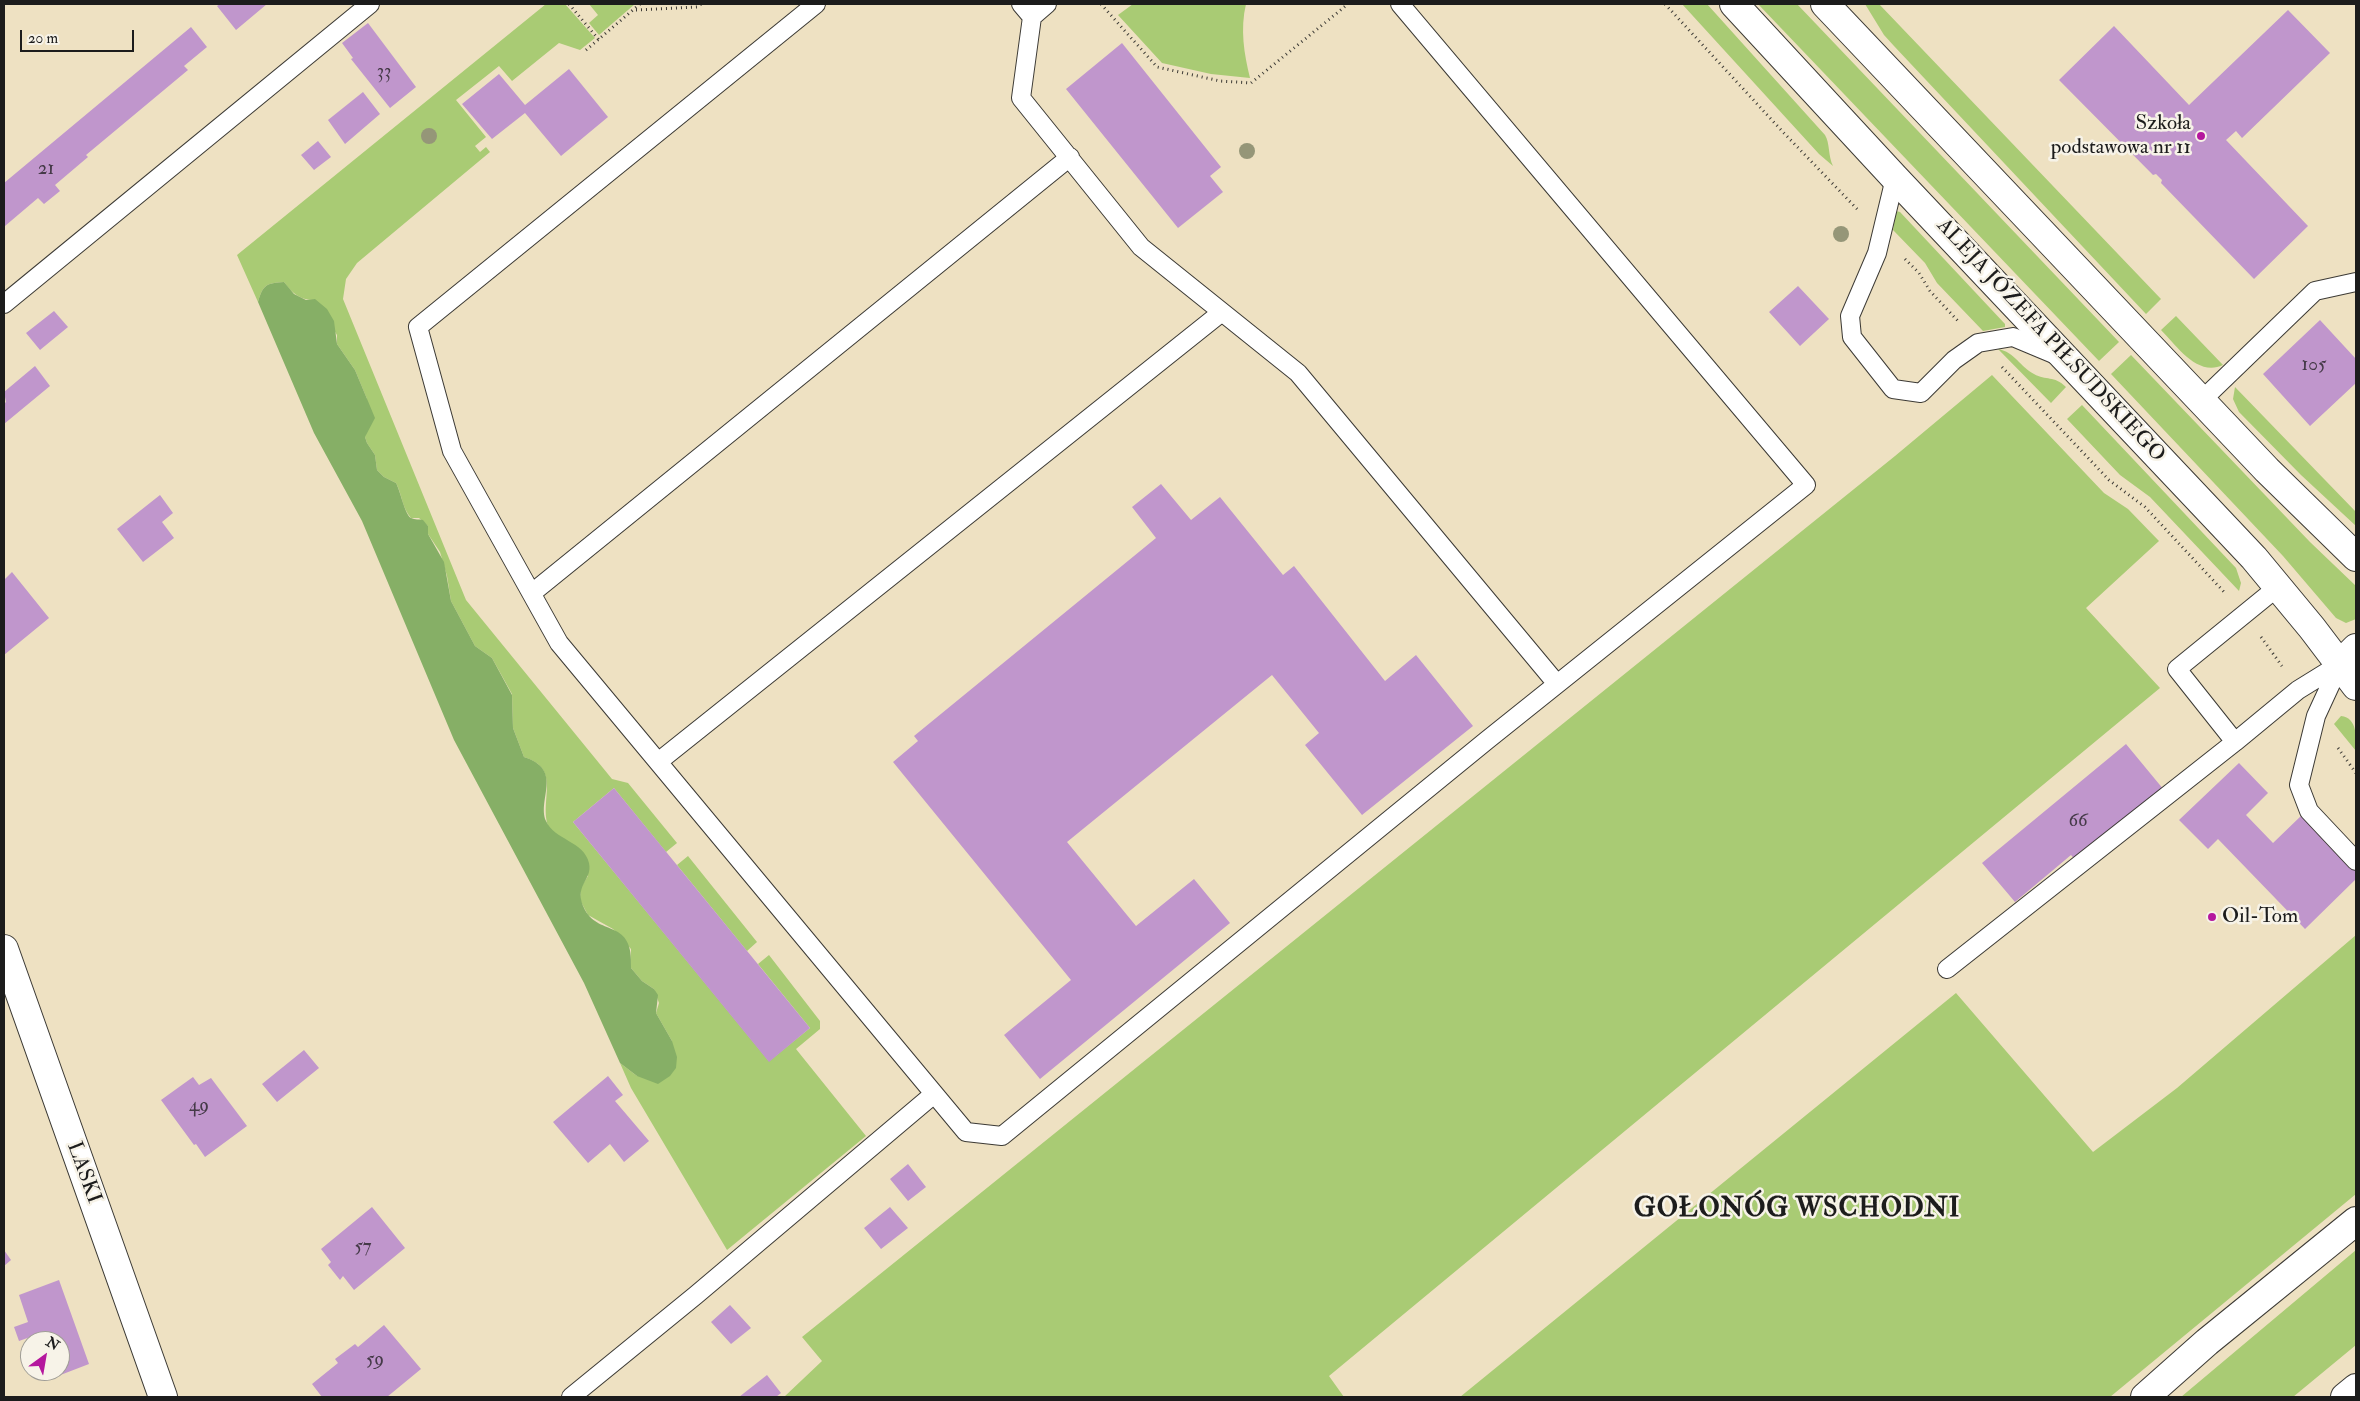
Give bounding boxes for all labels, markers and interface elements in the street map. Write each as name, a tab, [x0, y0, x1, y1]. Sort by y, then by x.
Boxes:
scale bar	[22, 20, 136, 52]
text: 20 m	[28, 29, 58, 48]
house number: 33	[377, 62, 391, 84]
place label: Szkoła podstawowa nr 11	[2051, 111, 2191, 161]
marker: Szkoła podstawowa nr 11	[2195, 130, 2207, 142]
house number: 21	[38, 159, 54, 181]
street label: ALEJA JÓZEFA PIŁSUDSKIEGO	[1930, 214, 2170, 468]
house number: 105	[2302, 355, 2326, 377]
house number: 66	[2068, 811, 2088, 833]
place label: Oil-Tom	[2222, 904, 2298, 930]
marker: Oil-Tom	[2206, 911, 2218, 923]
house number: 49	[189, 1096, 209, 1118]
street label: LASKI	[60, 1139, 106, 1207]
district label: GOŁONÓG WSCHODNI	[1632, 1194, 1962, 1226]
house number: 57	[354, 1237, 372, 1259]
north arrow	[20, 1331, 70, 1381]
text: N	[43, 1333, 63, 1354]
house number: 59	[366, 1350, 384, 1372]

